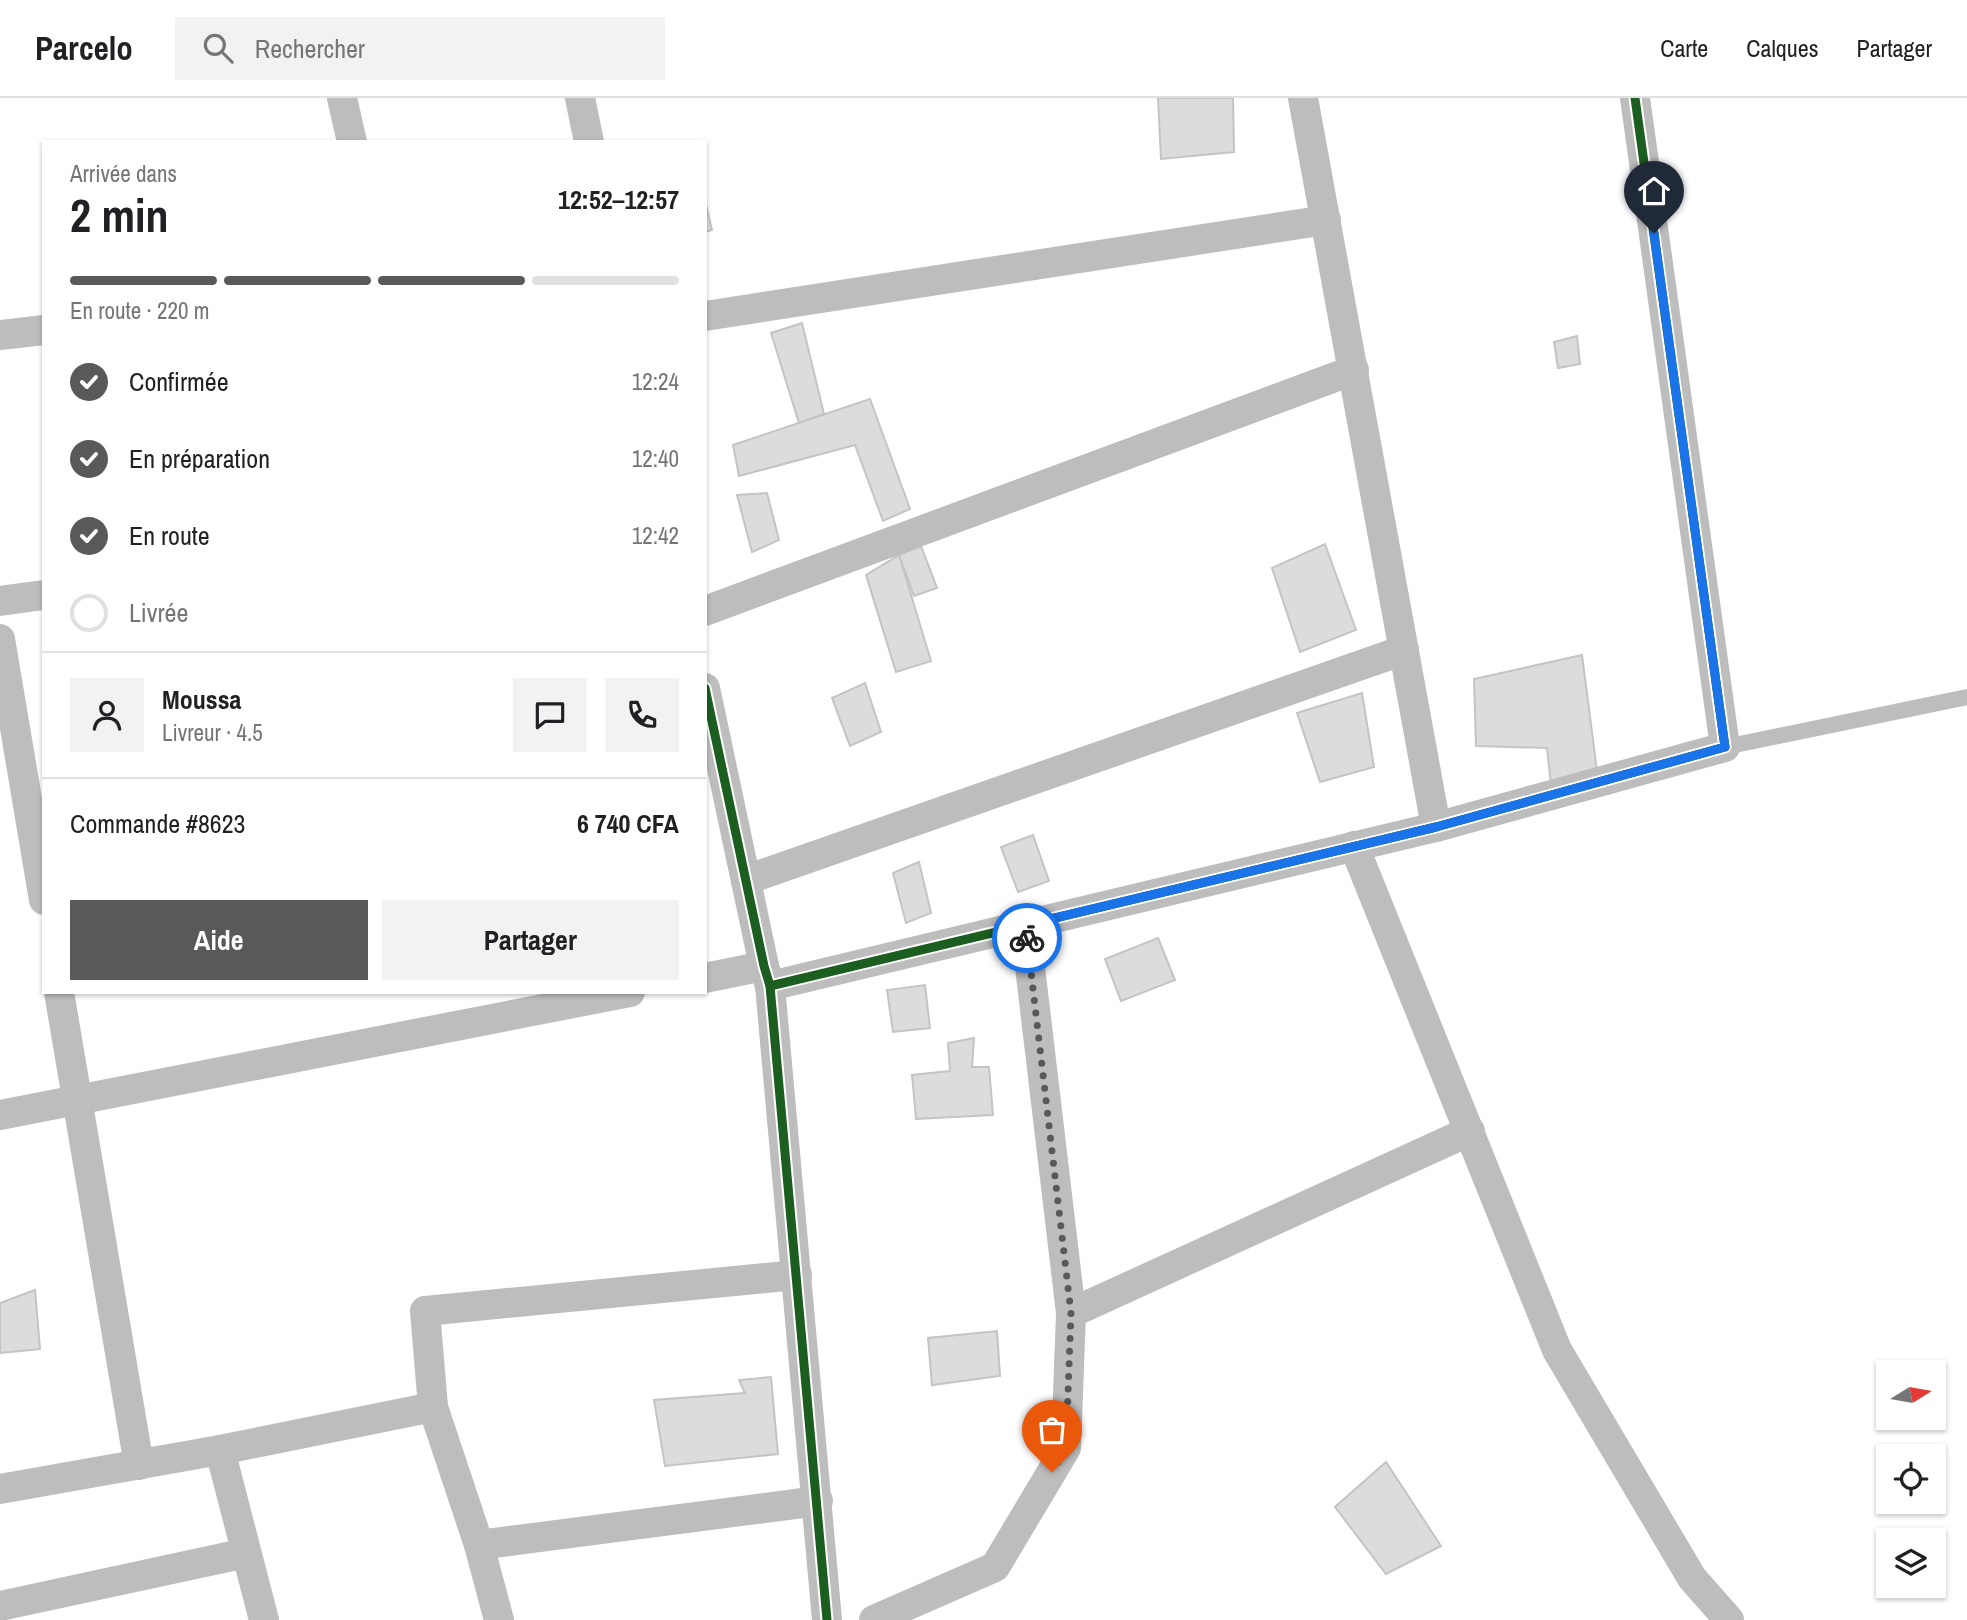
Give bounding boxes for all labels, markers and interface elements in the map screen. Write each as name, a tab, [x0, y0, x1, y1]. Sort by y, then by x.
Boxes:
search box	[175, 17, 665, 80]
text: Parcelo	[35, 26, 133, 70]
icon: search	[199, 29, 237, 67]
text: Rechercher	[255, 31, 365, 66]
text: Carte	[1660, 32, 1708, 64]
text: Calques	[1746, 32, 1819, 64]
text: Partager	[1857, 32, 1932, 64]
text: Arrivée dans	[70, 158, 177, 189]
pin	[1624, 161, 1684, 233]
icon: home	[1635, 172, 1673, 210]
text: 12:52–12:57	[558, 182, 679, 217]
text: 2 min	[70, 184, 169, 246]
text: En route · 220 m	[70, 295, 209, 326]
icon: check	[70, 363, 108, 401]
text: Confirmée	[129, 364, 229, 399]
text: 12:24	[632, 366, 679, 397]
icon: check	[70, 440, 108, 478]
text: En préparation	[129, 441, 270, 476]
text: 12:40	[632, 443, 679, 474]
icon: check	[70, 517, 108, 555]
text: En route	[129, 518, 210, 553]
text: 12:42	[632, 520, 679, 551]
text: Livrée	[129, 595, 188, 630]
button: person	[70, 678, 144, 752]
button: chat	[513, 678, 587, 752]
button: phone	[605, 678, 679, 752]
text: Moussa	[162, 682, 241, 717]
text: Livreur · 4.5	[162, 717, 263, 748]
text: Commande #8623	[70, 806, 245, 841]
text: 6 740 CFA	[577, 806, 679, 841]
button: Aide	[70, 900, 368, 980]
button: Partager	[382, 900, 679, 980]
courier	[992, 903, 1062, 973]
icon: bike	[1008, 919, 1046, 957]
north arrow	[1876, 1360, 1946, 1430]
map controls	[1876, 1360, 1946, 1598]
pin	[1022, 1400, 1082, 1472]
icon: bag	[1033, 1411, 1071, 1449]
button: locate	[1876, 1444, 1946, 1514]
button: layers	[1876, 1528, 1946, 1598]

